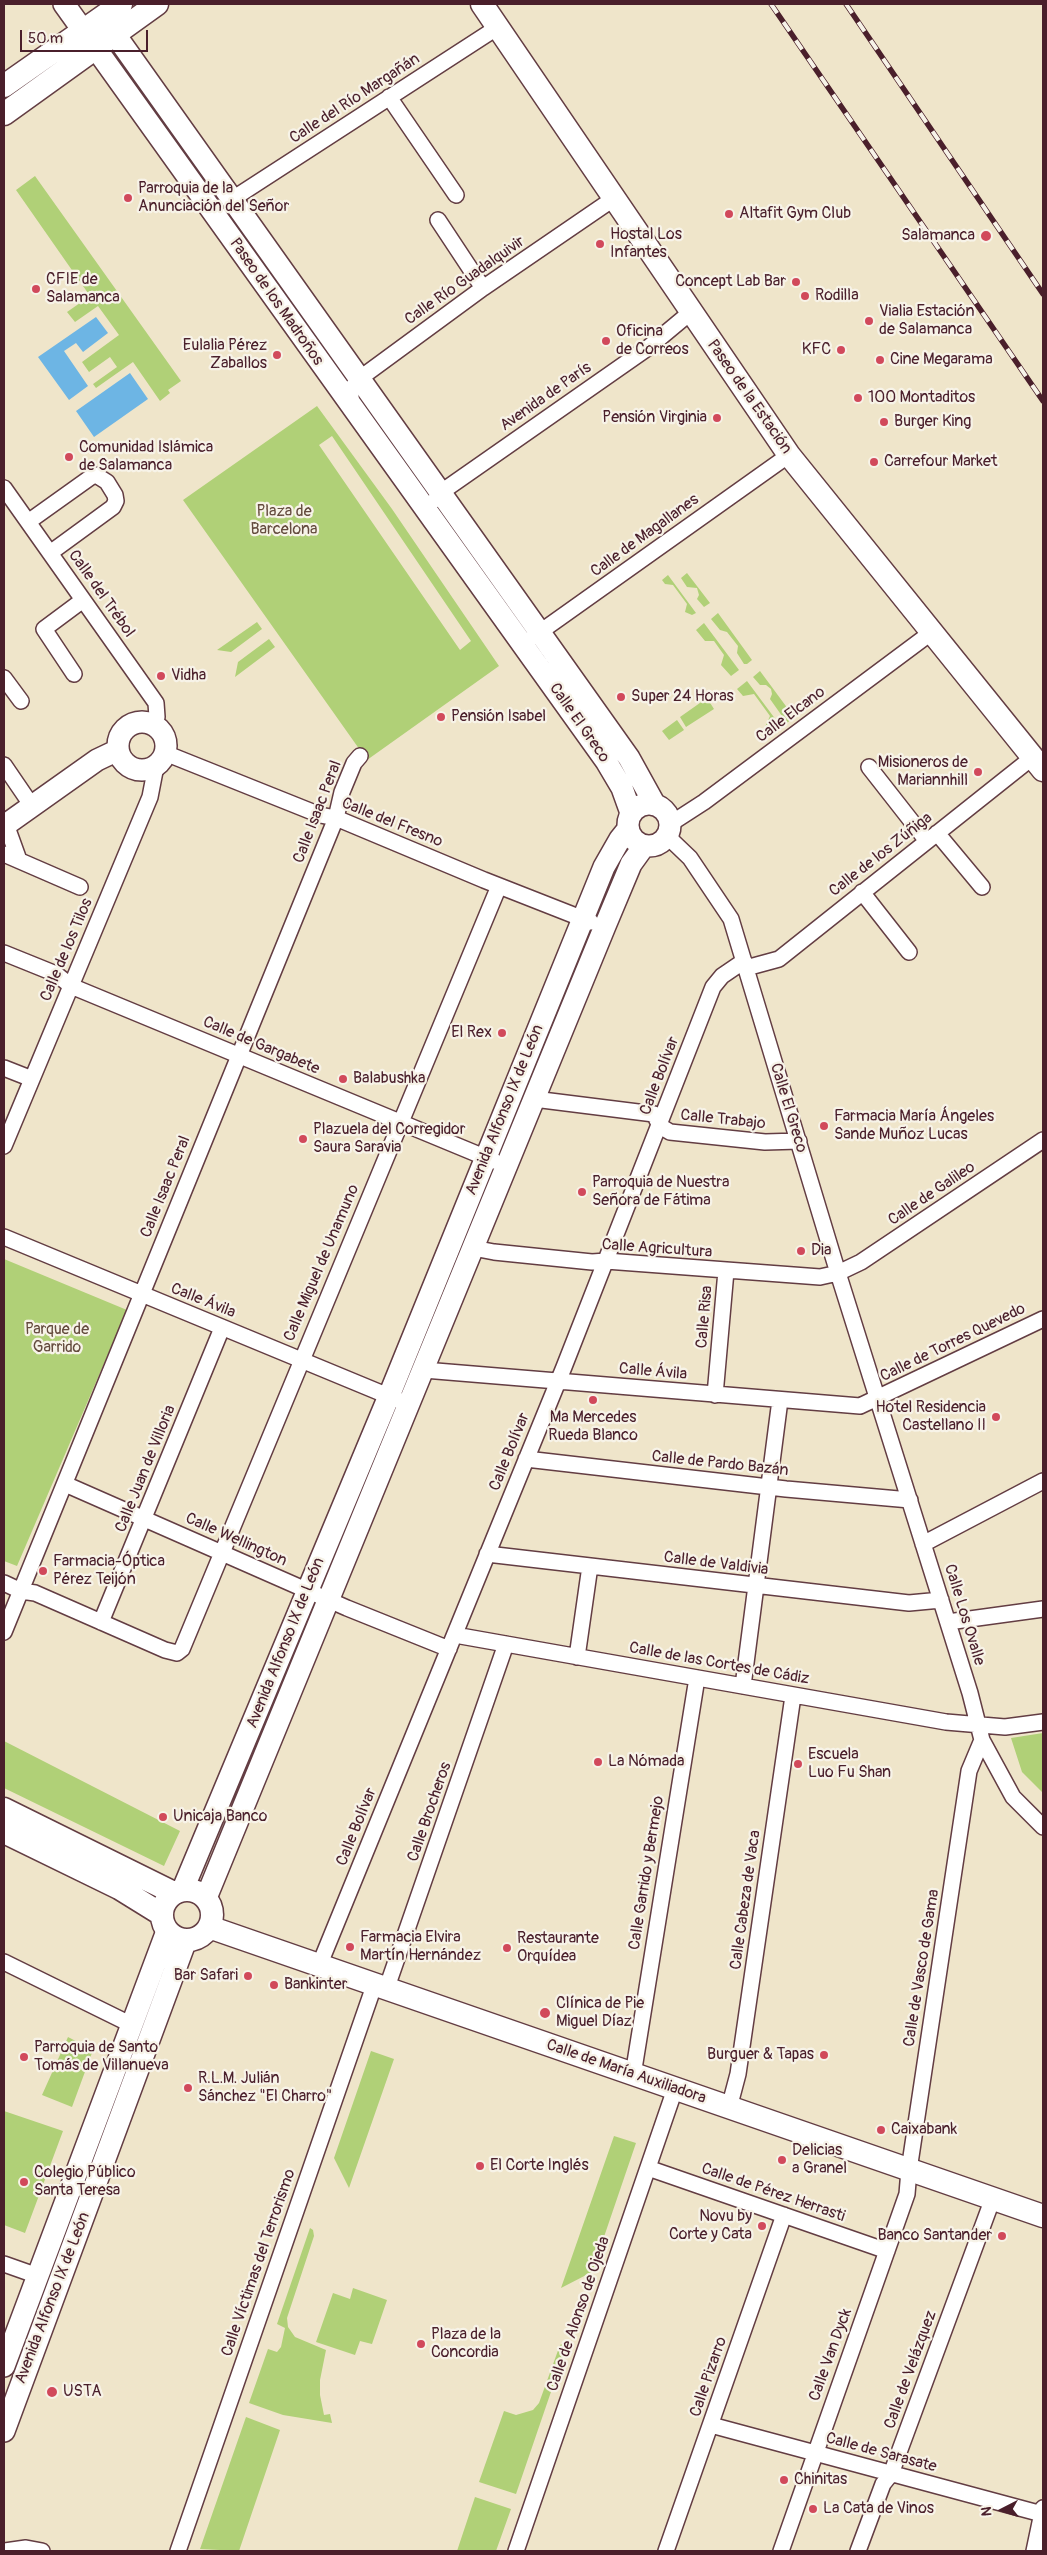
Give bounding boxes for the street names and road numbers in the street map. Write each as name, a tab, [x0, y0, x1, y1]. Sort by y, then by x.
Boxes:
street label: Calle del Río Margañán	[286, 50, 424, 148]
street label: Calle Río Guadalquivir	[401, 232, 529, 330]
street label: Paseo de los Madroños	[225, 235, 327, 369]
street label: Paseo de la Estación	[702, 336, 796, 458]
street label: Avenida de París	[497, 358, 595, 436]
street label: Calle de Magallanes	[587, 490, 703, 582]
street label: Calle del Trébol	[64, 547, 138, 641]
street label: Calle El Greco	[545, 680, 613, 766]
street label: Calle Elcano	[753, 683, 829, 747]
street label: Calle Isaac Peral	[290, 758, 346, 866]
street label: Calle del Fresno	[339, 794, 445, 852]
street label: Calle de los Zúñiga	[826, 809, 936, 901]
street label: Calle de los Tilos	[37, 896, 97, 1004]
street label: Calle de Gargabete	[200, 1013, 322, 1079]
street label: Avenida Alfonso IX de León	[462, 1022, 548, 1198]
street label: Calle Bolívar	[636, 1034, 684, 1118]
street label: Calle El Greco	[765, 1061, 811, 1155]
street label: Calle Trabajo	[680, 1106, 766, 1134]
street label: Calle Isaac Peral	[137, 1133, 195, 1241]
street label: Calle de Galileo	[885, 1158, 979, 1230]
street label: Calle Miguel de Unamuno	[280, 1182, 364, 1344]
street label: Calle Agricultura	[601, 1236, 713, 1262]
street label: Calle Ávila	[168, 1279, 238, 1323]
street label: Calle Risa	[693, 1285, 717, 1349]
street label: Calle de Torres Quevedo	[877, 1300, 1029, 1386]
street label: Calle Ávila	[618, 1359, 688, 1385]
street label: Calle Juan de Villoria	[112, 1403, 180, 1535]
street label: Calle Bolívar	[486, 1410, 534, 1494]
street label: Calle de Pardo Bazán	[651, 1447, 789, 1481]
street label: Calle Wellington	[182, 1509, 290, 1571]
street label: Calle de Valdivia	[663, 1548, 769, 1580]
street label: Avenida Alfonso IX de León	[243, 1555, 329, 1731]
street label: Calle Los Ovalle	[939, 1562, 989, 1668]
street label: Calle de las Cortes de Cádiz	[628, 1639, 810, 1689]
street label: Calle Brocheros	[404, 1760, 456, 1864]
street label: Calle Bolívar	[333, 1785, 381, 1869]
street label: Calle Garrido y Bermejo	[625, 1795, 669, 1951]
street label: Calle Cabeza de Vaca	[727, 1829, 765, 1971]
street label: Calle de Vasco de Gama	[900, 1888, 944, 2048]
street label: Calle de María Auxiliadora	[544, 2036, 708, 2108]
street label: Calle de Pérez Herrasti	[699, 2159, 847, 2227]
street label: Calle Víctimas del Terrorismo	[218, 2167, 300, 2359]
street label: Avenida Alfonso IX de León	[11, 2210, 95, 2386]
street label: Calle de Alonso de Ojeda	[543, 2234, 615, 2394]
street label: Calle Van Dyck	[805, 2306, 857, 2404]
street label: Calle de Velázquez	[881, 2308, 941, 2432]
street label: Calle Pizarro	[686, 2334, 732, 2420]
street label: Calle de Sarasate	[823, 2429, 939, 2477]

